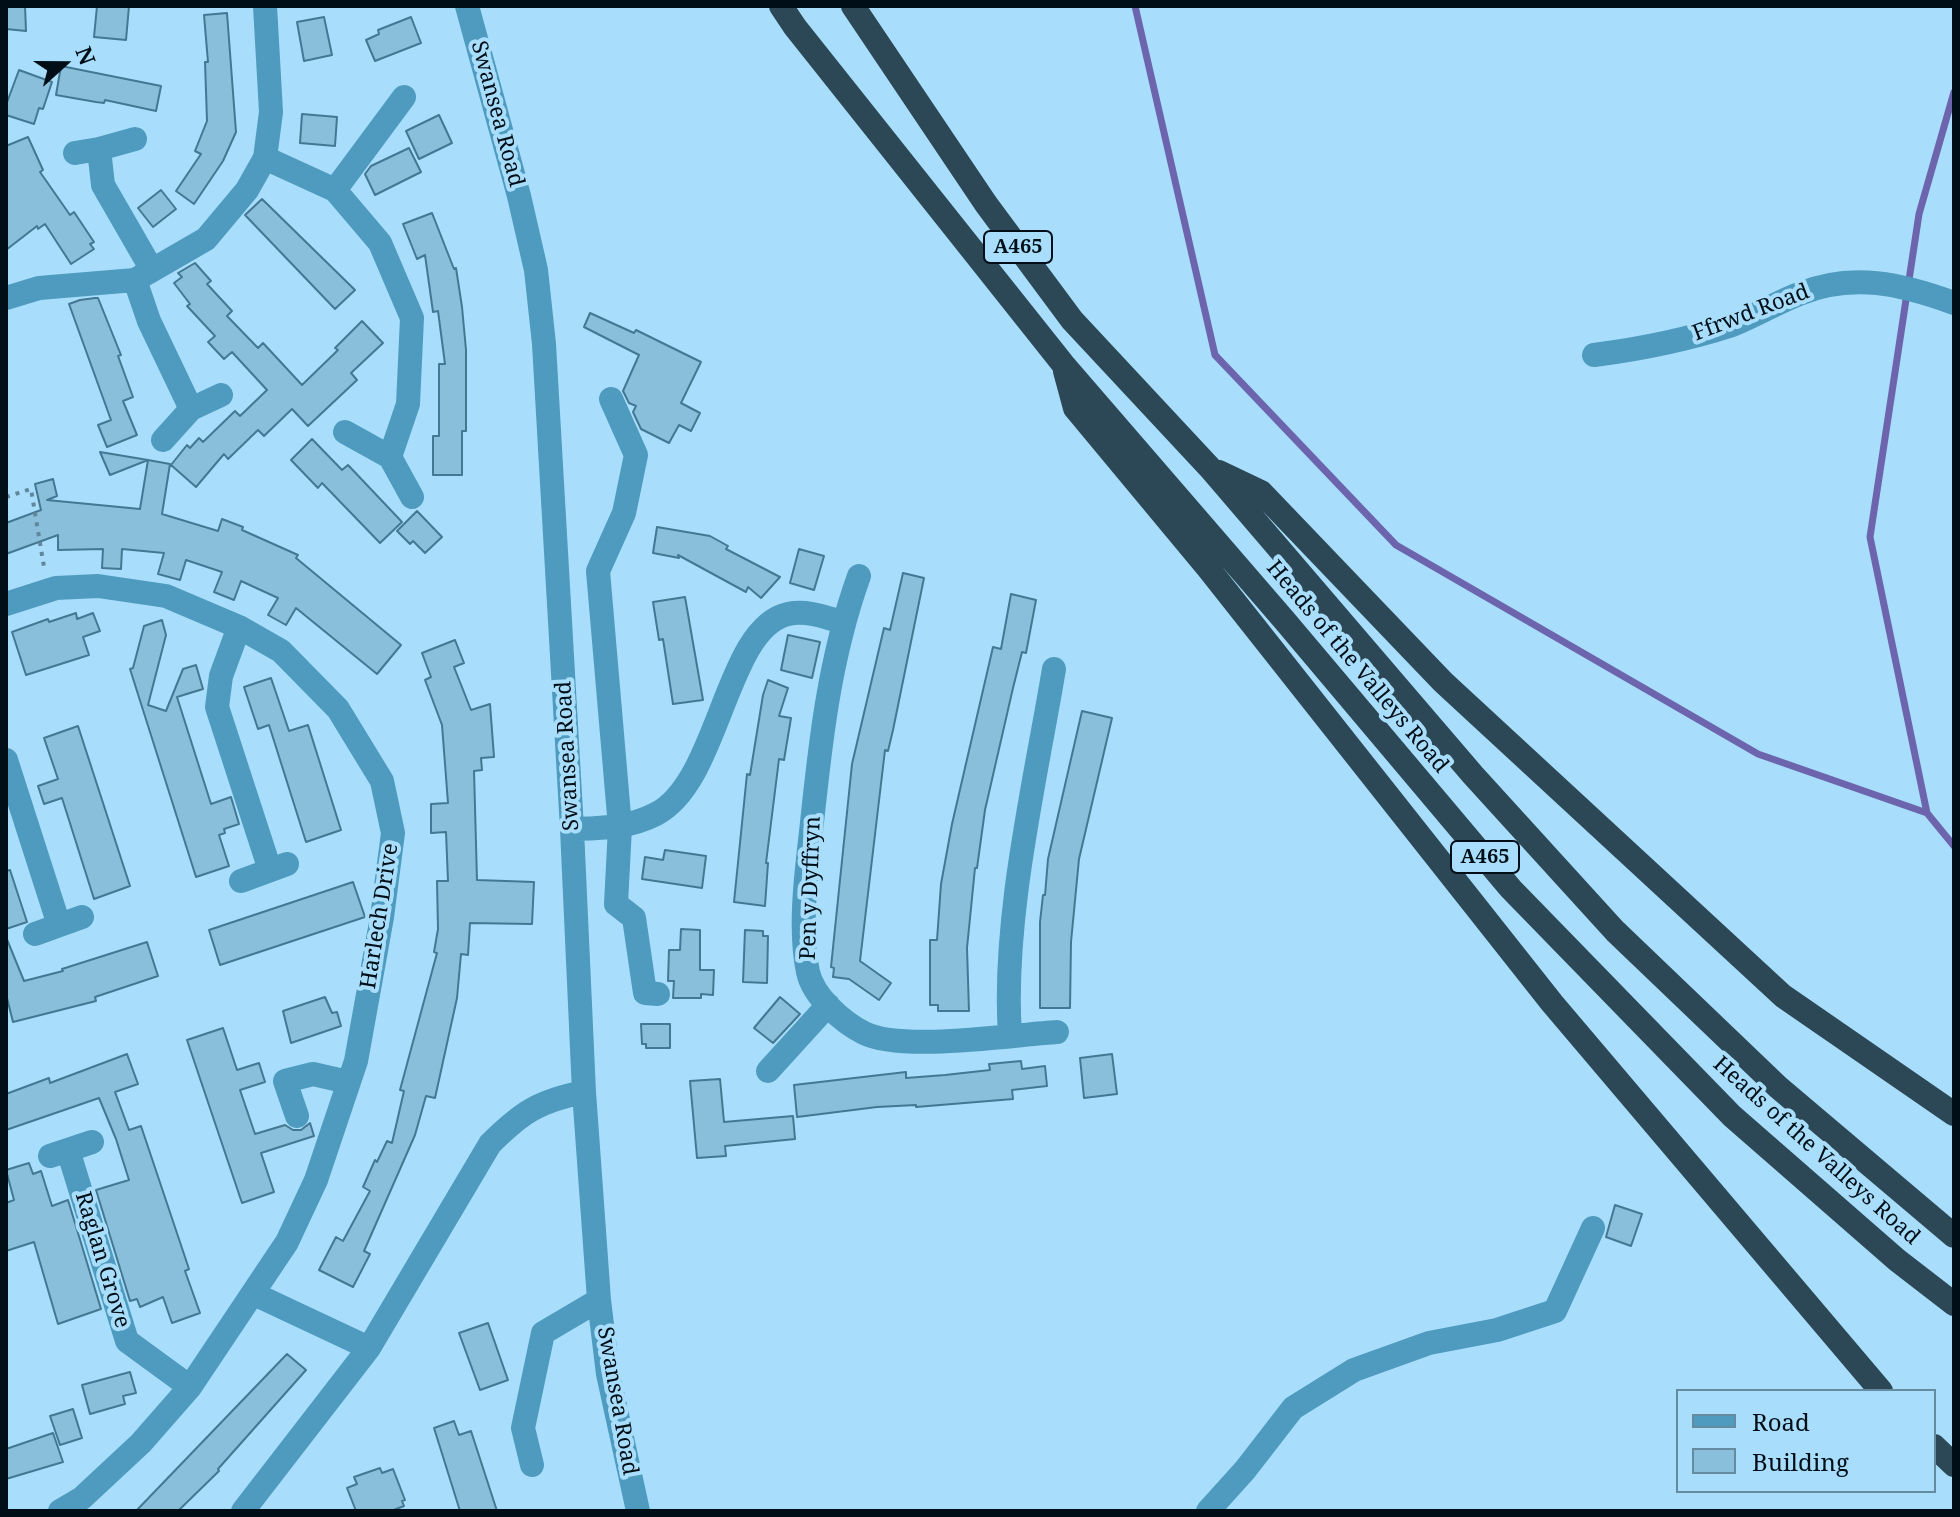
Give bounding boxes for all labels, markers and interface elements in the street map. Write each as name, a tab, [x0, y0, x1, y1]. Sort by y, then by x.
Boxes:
north arrow	[24, 24, 104, 104]
street label: Swansea Road	[465, 38, 529, 190]
text: N	[69, 42, 104, 69]
road number: A465	[984, 231, 1052, 263]
street label: Ffrwd Road	[1689, 279, 1813, 347]
street label: Heads of the Valleys Road	[1260, 556, 1454, 778]
street label: Swansea Road	[551, 680, 585, 832]
street label: Pen y Dyffryn	[795, 816, 827, 960]
street label: Harlech Drive	[355, 841, 405, 991]
road number: A465	[1451, 841, 1519, 873]
street label: Heads of the Valleys Road	[1707, 1051, 1925, 1251]
street label: Raglan Grove	[69, 1189, 135, 1331]
street label: Swansea Road	[591, 1325, 643, 1477]
legend	[1676, 1389, 1936, 1493]
text: Road	[1752, 1405, 1810, 1438]
text: Building	[1752, 1445, 1849, 1478]

